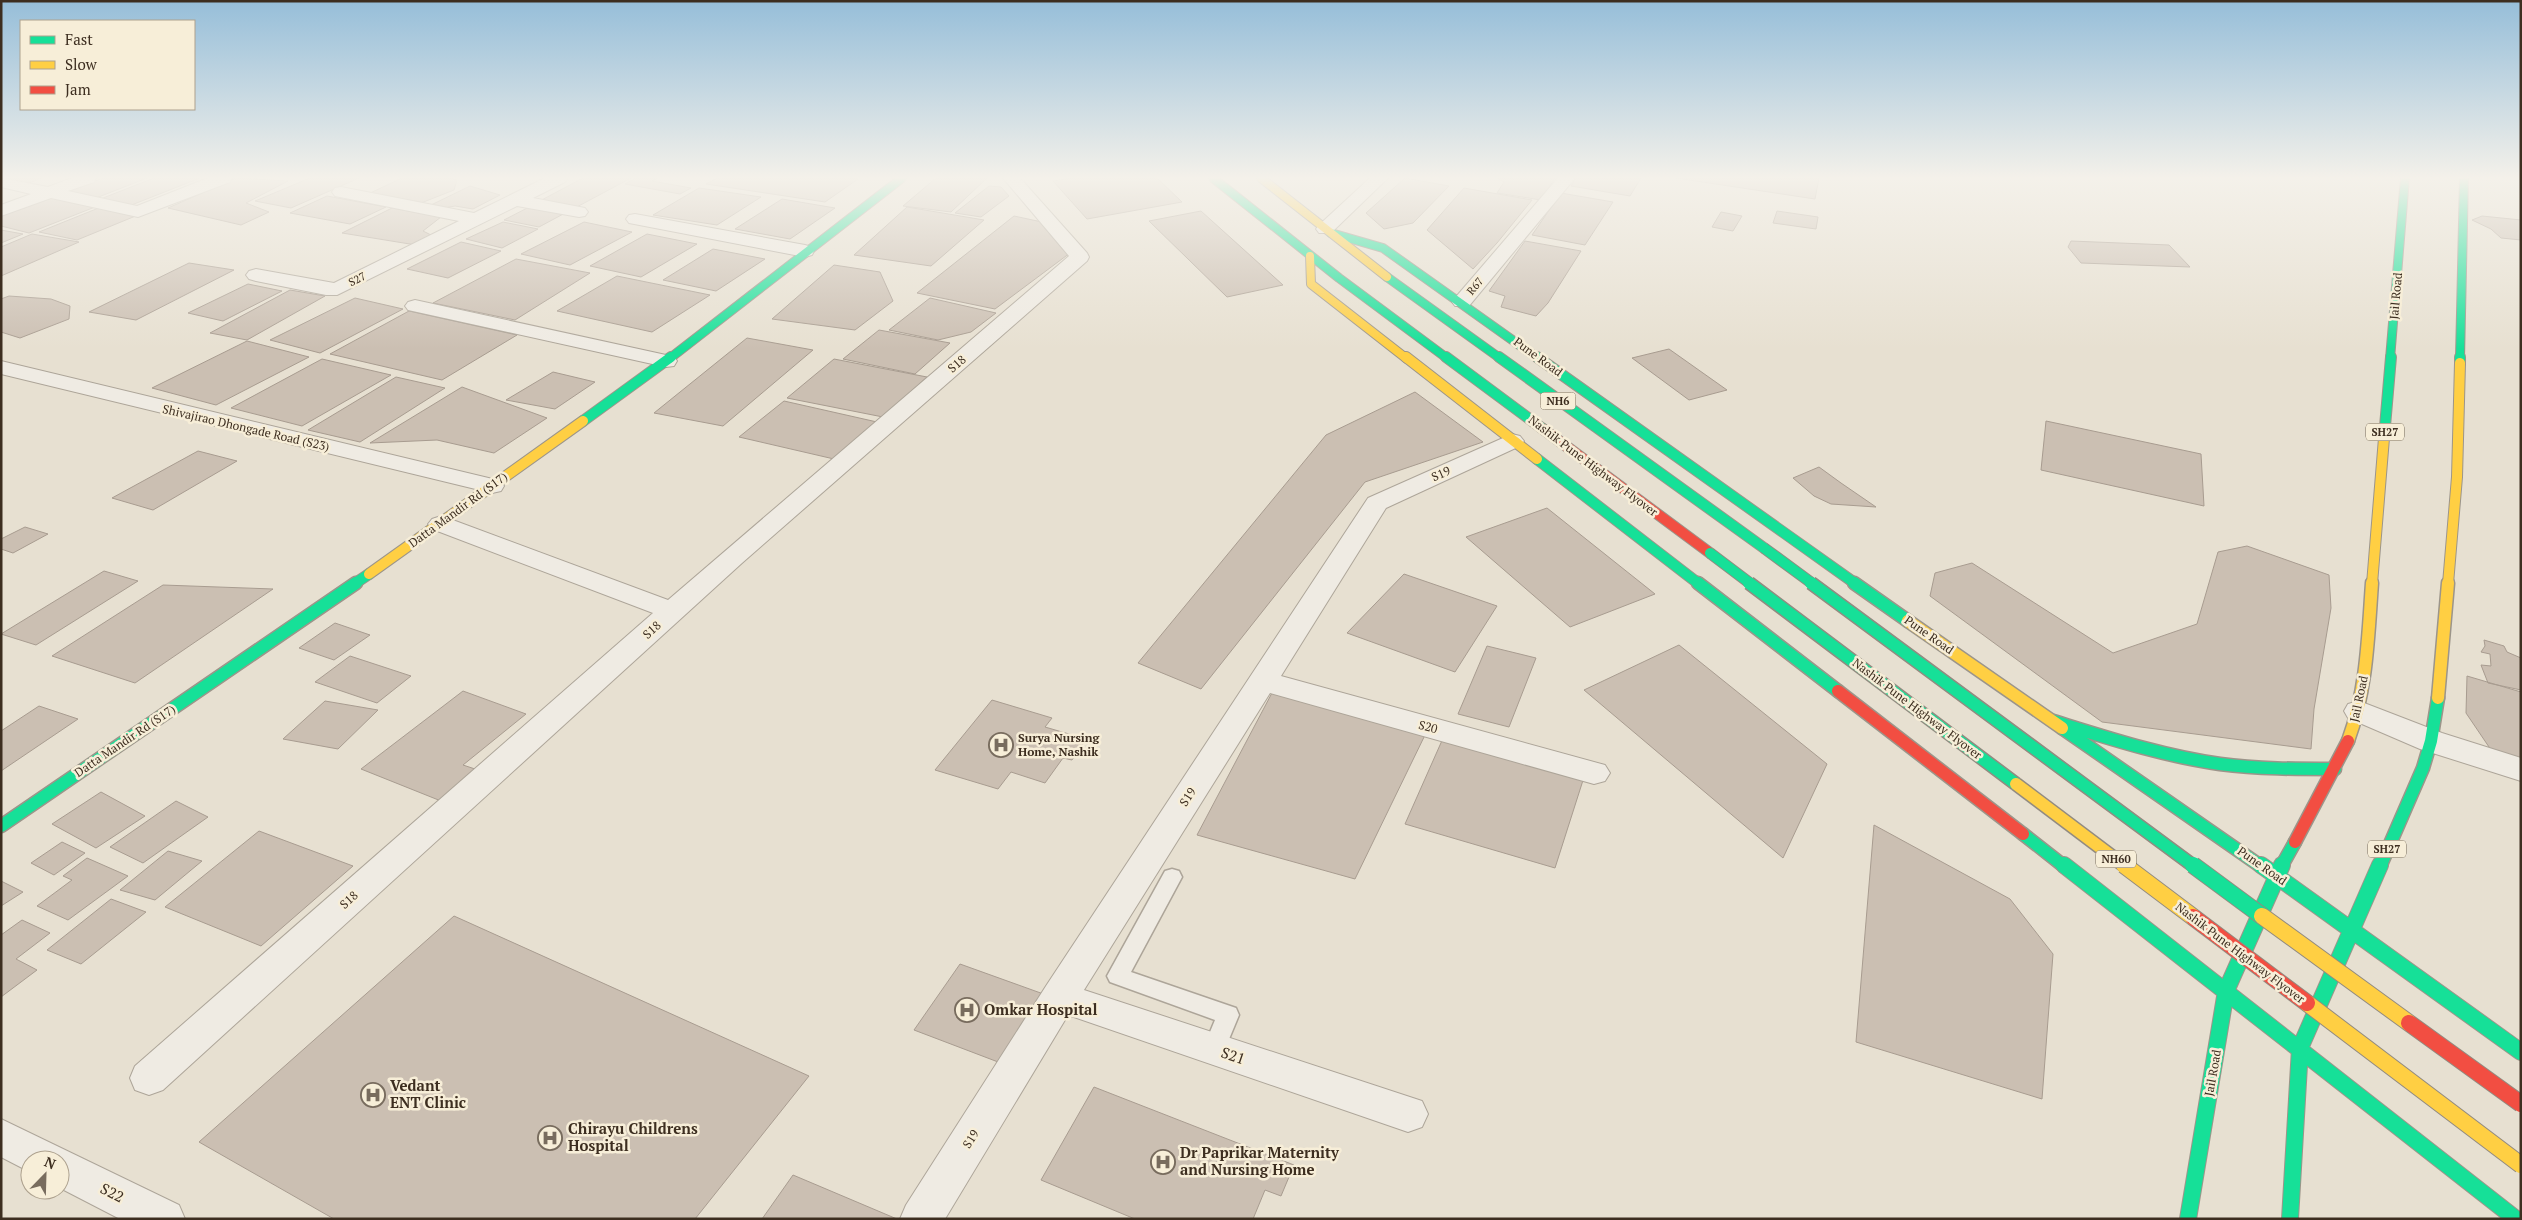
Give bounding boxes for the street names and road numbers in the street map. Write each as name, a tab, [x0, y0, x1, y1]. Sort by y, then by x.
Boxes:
street label: S27	[346, 269, 368, 289]
street label: Jail Road	[2386, 272, 2405, 320]
street label: R67	[1464, 274, 1486, 298]
street label: Pune Road	[1511, 334, 1566, 380]
street label: S18	[944, 352, 969, 376]
road number: NH6	[1540, 392, 1576, 410]
street label: Shivajirao Dhongade Road (S23)	[161, 401, 331, 454]
street label: Nashik Pune Highway Flyover	[1526, 412, 1661, 519]
road number: SH27	[2366, 424, 2404, 441]
street label: S19	[1429, 463, 1453, 484]
street label: Datta Mandir Rd (S17)	[405, 469, 510, 550]
street label: Pune Road	[1902, 612, 1957, 657]
street label: S18	[639, 618, 664, 642]
street label: Nashik Pune Highway Flyover	[1850, 655, 1985, 762]
street label: Jail Road	[2346, 674, 2371, 723]
street label: Datta Mandir Rd (S17)	[71, 701, 178, 780]
street label: S20	[1417, 717, 1439, 736]
street label: S19	[1176, 785, 1199, 809]
road number: SH27	[2368, 841, 2406, 858]
street label: Pune Road	[2235, 843, 2290, 888]
road number: NH60	[2096, 851, 2136, 868]
street label: S18	[336, 888, 361, 912]
street label: Nashik Pune Highway Flyover	[2173, 899, 2308, 1006]
street label: S21	[1219, 1042, 1248, 1068]
street label: Jail Road	[2201, 1048, 2224, 1097]
street label: S19	[959, 1127, 982, 1151]
street label: S22	[97, 1178, 128, 1206]

